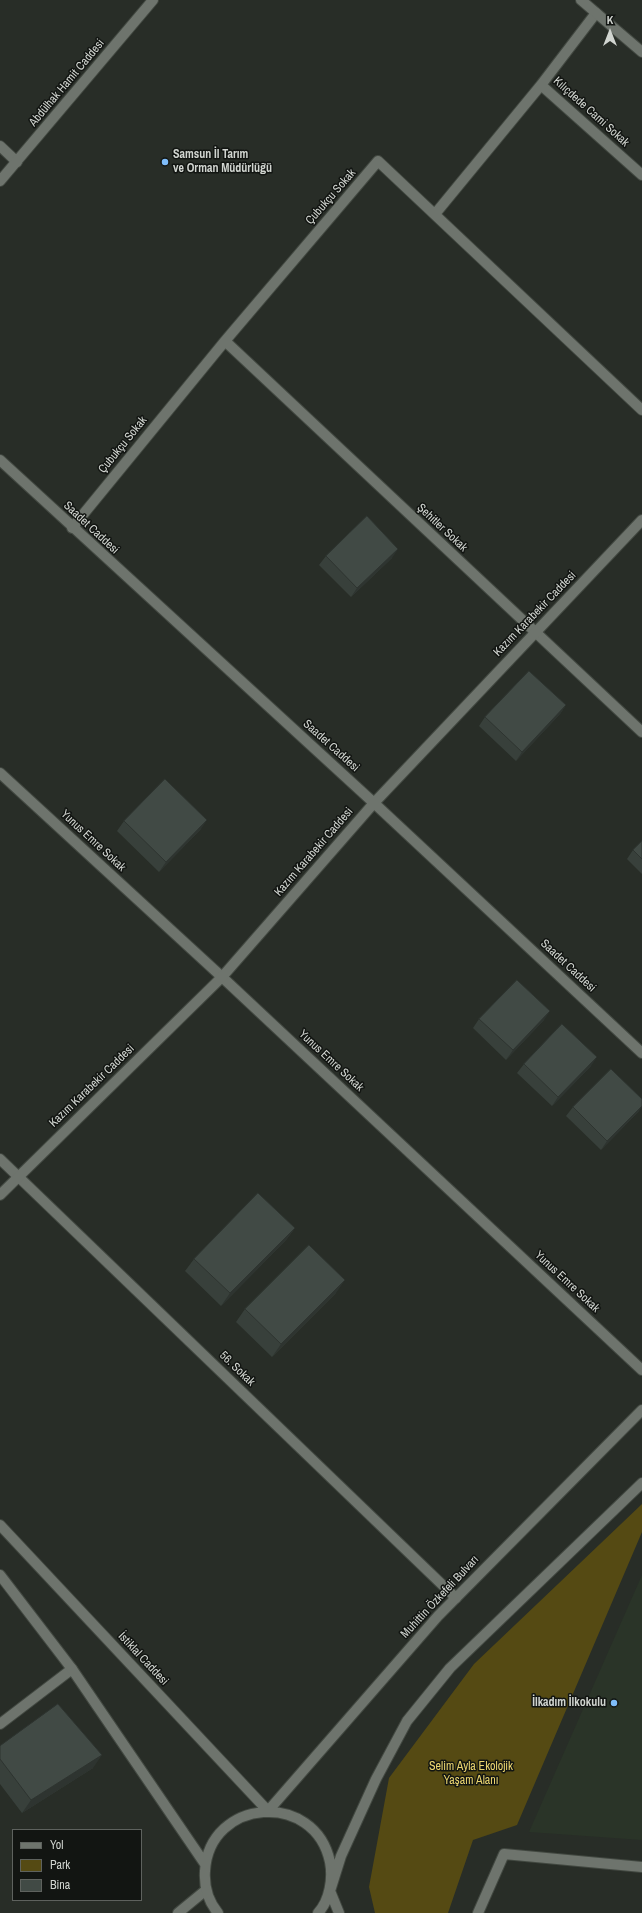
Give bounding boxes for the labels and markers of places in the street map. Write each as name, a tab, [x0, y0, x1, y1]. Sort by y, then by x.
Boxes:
place label: Samsun İl Tarım ve Orman Müdürlüğü	[173, 148, 272, 176]
marker: Samsun İl Tarım ve Orman Müdürlüğü	[160, 157, 170, 167]
place label: İlkadım İlkokulu	[532, 1696, 606, 1710]
marker: İlkadım İlkokulu	[609, 1698, 619, 1708]

